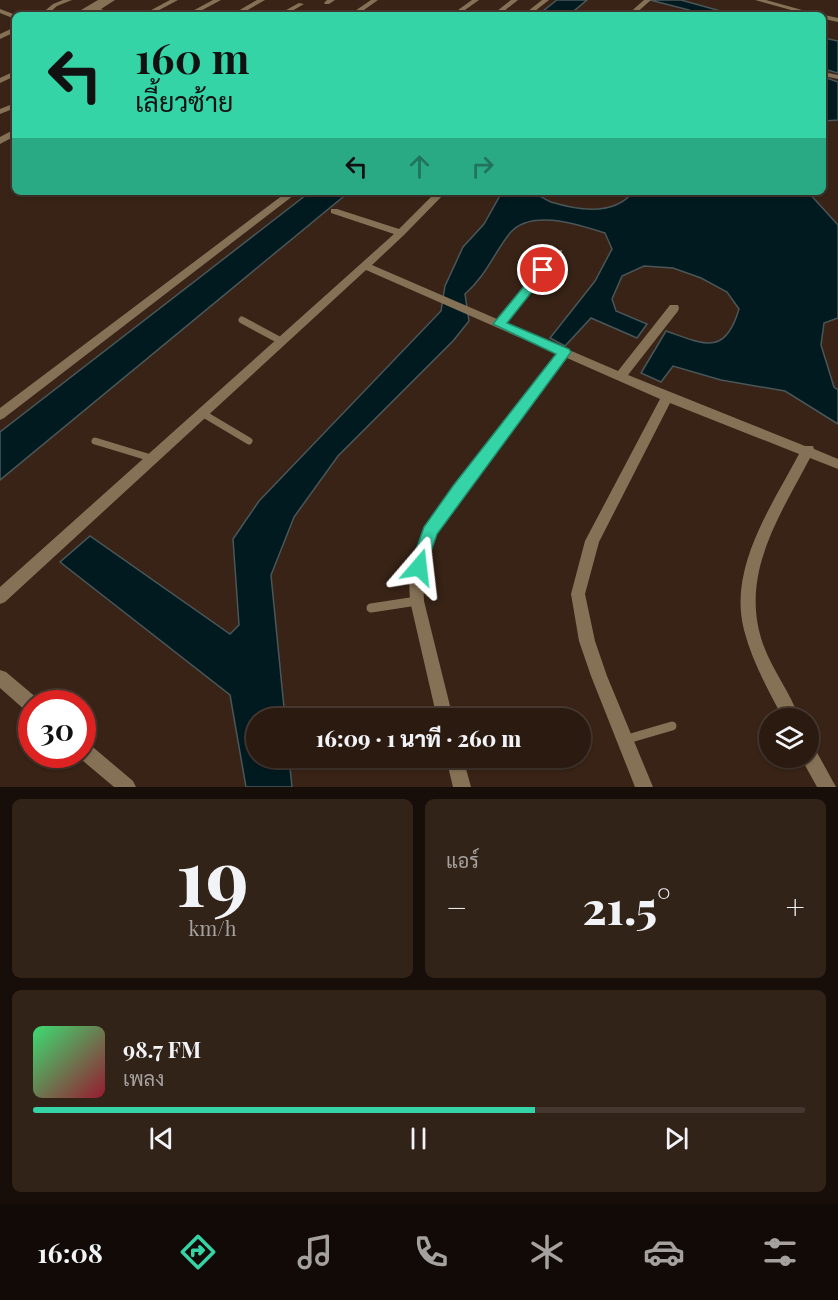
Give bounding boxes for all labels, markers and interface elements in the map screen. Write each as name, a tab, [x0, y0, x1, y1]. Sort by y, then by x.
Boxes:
text: 160 m	[135, 29, 250, 85]
icon: left	[36, 36, 114, 114]
text: เลี้ยวซ้าย	[135, 83, 233, 119]
icon: left	[340, 150, 373, 183]
icon: ahead	[403, 150, 436, 183]
icon: right	[466, 150, 499, 183]
pin	[517, 244, 568, 295]
icon: arrive	[526, 253, 559, 286]
position arrow	[387, 535, 451, 599]
speed limit sign: 30	[18, 690, 96, 768]
map controls	[759, 708, 819, 768]
button: layers	[759, 708, 819, 768]
text: 16:09 · 1 นาที · 260 m	[316, 723, 521, 753]
text: 19	[176, 823, 249, 927]
text: แอร์	[446, 846, 479, 873]
text: 21.5°	[582, 876, 671, 936]
text: −	[446, 884, 467, 928]
text: +	[786, 884, 805, 928]
text: km/h	[189, 914, 236, 941]
text: 98.7 FM	[123, 1034, 201, 1064]
text: เพลง	[123, 1064, 164, 1091]
icon: previous	[145, 1122, 178, 1155]
icon: pause	[402, 1122, 435, 1155]
icon: next	[660, 1122, 693, 1155]
icon: directions	[177, 1231, 219, 1273]
icon: music	[294, 1231, 336, 1273]
icon: phone	[410, 1231, 452, 1273]
icon: climate	[526, 1231, 568, 1273]
icon: car	[643, 1231, 685, 1273]
icon: filters	[759, 1231, 801, 1273]
text: 16:08	[37, 1234, 103, 1270]

